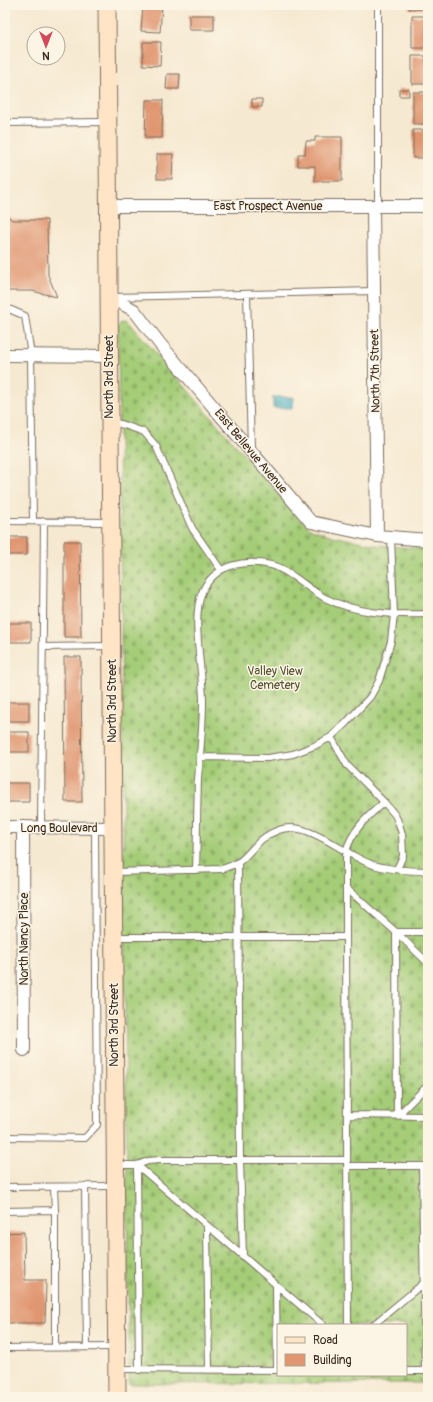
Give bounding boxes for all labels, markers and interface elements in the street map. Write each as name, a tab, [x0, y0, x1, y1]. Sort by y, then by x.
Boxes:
north arrow	[26, 26, 66, 66]
text: N	[42, 49, 50, 62]
street label: East Prospect Avenue	[214, 199, 323, 214]
street label: North 7th Street	[367, 329, 384, 413]
street label: North 3rd Street	[102, 335, 117, 419]
street label: East Bellevue Avenue	[211, 406, 290, 497]
street label: North 3rd Street	[105, 659, 120, 743]
park label: Valley View Cemetery	[247, 664, 303, 693]
street label: Long Boulevard	[20, 821, 98, 836]
street label: North Nancy Place	[17, 892, 32, 985]
street label: North 3rd Street	[107, 983, 122, 1067]
legend	[277, 1324, 407, 1376]
text: Road	[313, 1333, 338, 1348]
text: Building	[313, 1353, 352, 1368]

